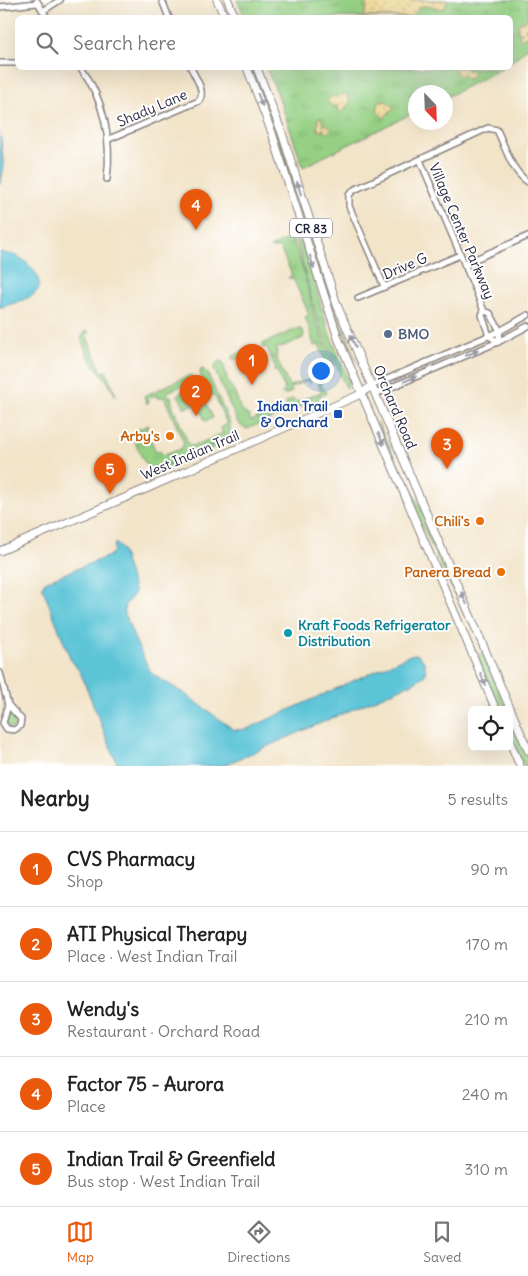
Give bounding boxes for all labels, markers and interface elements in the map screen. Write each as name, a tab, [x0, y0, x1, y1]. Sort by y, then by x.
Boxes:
search box	[15, 15, 513, 70]
icon: search	[33, 29, 61, 57]
text: Search here	[73, 31, 176, 55]
street label: Shady Lane	[114, 85, 190, 131]
north arrow	[408, 85, 453, 130]
one-way arrow	[256, 93, 264, 108]
street label: Village Center Parkway	[425, 160, 499, 302]
one-way arrow	[295, 180, 303, 195]
pin: 4	[180, 189, 212, 230]
road number: CR 83	[290, 218, 332, 238]
street label: Drive G	[380, 249, 430, 283]
one-way arrow	[309, 254, 317, 269]
place label: BMO	[398, 325, 430, 343]
marker: BMO	[382, 328, 394, 340]
one-way arrow	[348, 334, 356, 348]
pin: 1	[236, 344, 268, 385]
one-way arrow	[465, 349, 480, 357]
your location	[308, 358, 334, 384]
street label: Orchard Road	[369, 362, 421, 452]
pin: 2	[180, 375, 212, 416]
one-way arrow	[403, 375, 418, 383]
place label: Indian Trail & Orchard	[257, 397, 329, 431]
marker: Indian Trail & Orchard	[332, 408, 344, 420]
street label: West Indian Trail	[138, 426, 242, 484]
place label: Arby's	[121, 427, 161, 445]
pin: 3	[431, 428, 463, 469]
marker: Arby's	[164, 430, 176, 442]
one-way arrow	[377, 432, 385, 446]
pin: 5	[94, 453, 126, 494]
place label: Chili's	[434, 512, 471, 530]
marker: Chili's	[474, 515, 486, 527]
place label: Panera Bread	[404, 563, 492, 581]
marker: Panera Bread	[495, 566, 507, 578]
one-way arrow	[459, 591, 467, 605]
place label: Kraft Foods Refrigerator Distribution	[298, 616, 451, 650]
marker: Kraft Foods Refrigerator Distribution	[282, 627, 294, 639]
one-way arrow	[480, 672, 488, 686]
map controls	[468, 706, 513, 751]
button: locate	[468, 706, 513, 751]
text: Nearby	[20, 785, 90, 812]
text: 5 results	[447, 789, 508, 809]
text: CVS Pharmacy	[67, 847, 195, 871]
text: 1	[33, 859, 39, 879]
text: 90 m	[470, 859, 508, 879]
text: Shop	[67, 871, 103, 891]
text: ATI Physical Therapy	[67, 922, 247, 946]
text: 2	[32, 934, 40, 954]
text: 170 m	[465, 934, 508, 954]
text: Place · West Indian Trail	[67, 946, 237, 966]
text: Wendy's	[67, 997, 139, 1021]
text: 3	[31, 1009, 41, 1029]
text: 210 m	[465, 1009, 508, 1029]
text: Restaurant · Orchard Road	[67, 1021, 260, 1041]
text: Factor 75 - Aurora	[67, 1072, 224, 1096]
text: 4	[31, 1084, 41, 1104]
text: 240 m	[462, 1084, 508, 1104]
text: Place	[67, 1096, 106, 1116]
text: Indian Trail & Greenfield	[67, 1147, 276, 1171]
text: 5	[31, 1159, 41, 1179]
text: 310 m	[464, 1159, 508, 1179]
text: Bus stop · West Indian Trail	[67, 1171, 260, 1191]
tab: Map	[66, 1218, 94, 1266]
tab: Directions	[227, 1218, 290, 1266]
tab: Saved	[423, 1218, 462, 1266]

